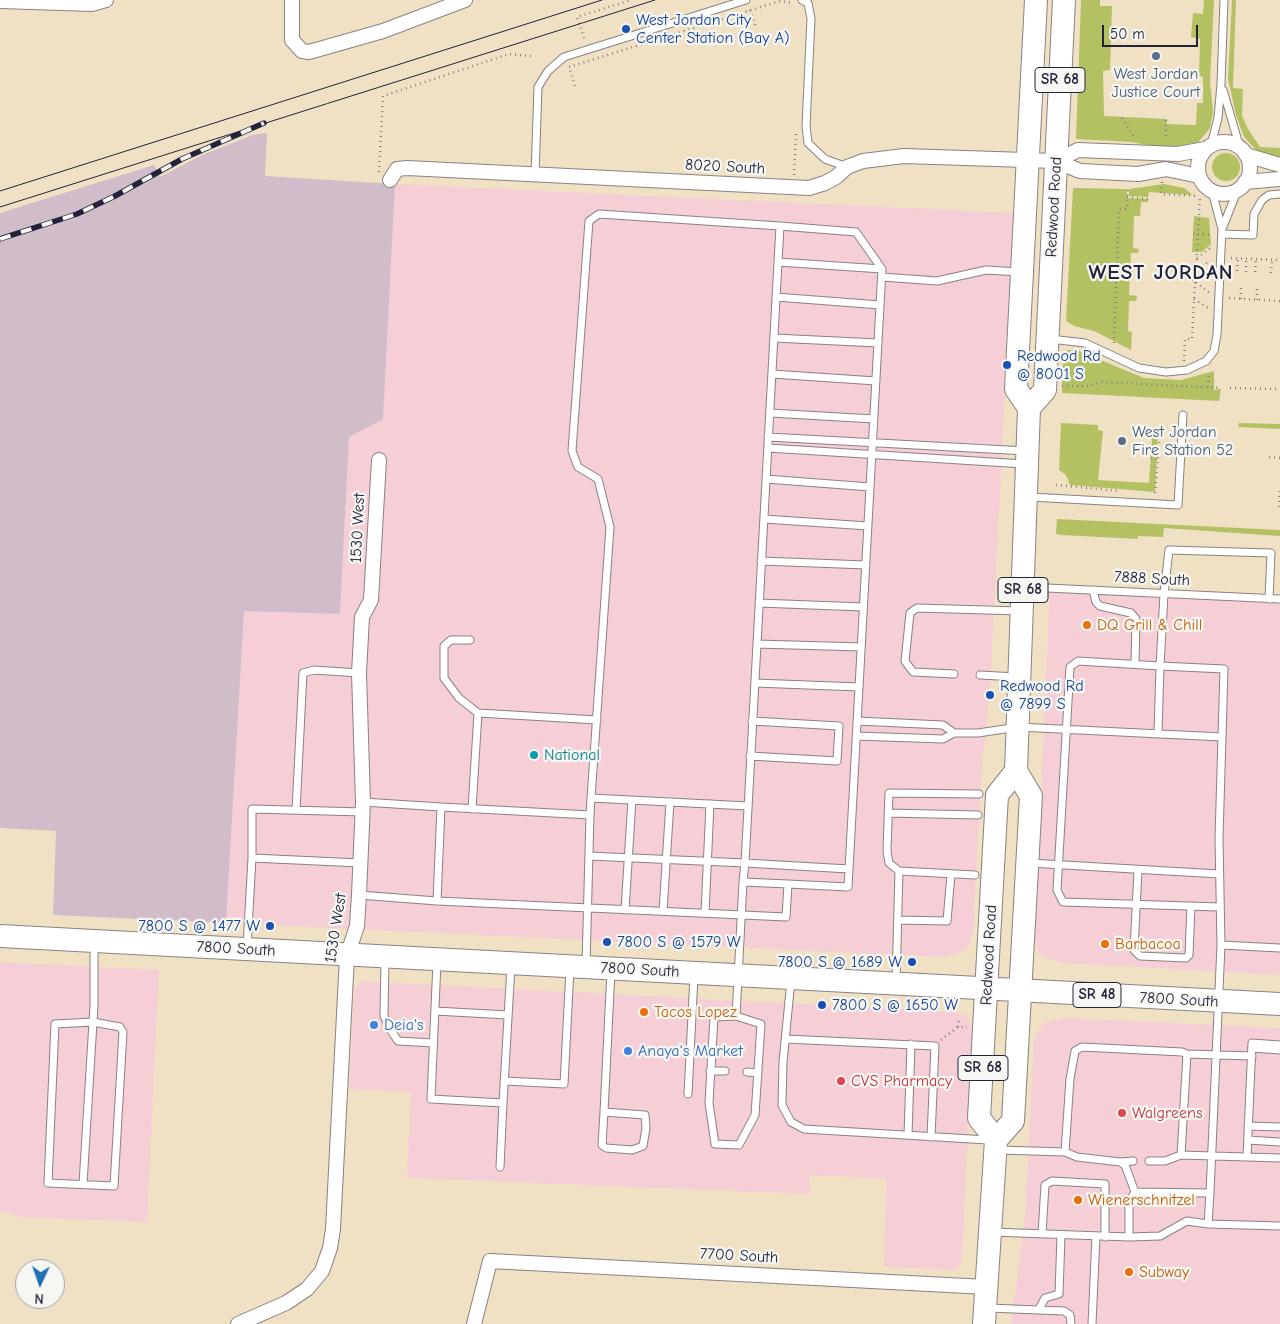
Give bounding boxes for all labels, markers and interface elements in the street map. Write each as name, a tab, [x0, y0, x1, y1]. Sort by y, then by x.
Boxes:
place label: West Jordan City Center Station (Bay A)	[636, 10, 790, 48]
scale bar	[1105, 15, 1201, 47]
marker: West Jordan City Center Station (Bay A)	[620, 23, 632, 35]
text: 50 m	[1110, 25, 1145, 43]
marker: West Jordan Justice Court	[1150, 50, 1162, 62]
place label: West Jordan Justice Court	[1112, 64, 1200, 102]
road number: SR 68	[1035, 68, 1085, 92]
street label: 8020 South	[685, 155, 765, 179]
street label: Redwood Road	[1042, 156, 1066, 258]
district label: WEST JORDAN	[1087, 260, 1235, 286]
place label: Redwood Rd @ 8001 S	[1017, 346, 1101, 384]
marker: Redwood Rd @ 8001 S	[1001, 359, 1013, 371]
place label: West Jordan Fire Station 52	[1132, 422, 1233, 460]
marker: West Jordan Fire Station 52	[1116, 435, 1128, 447]
street label: 1530 West	[347, 492, 369, 564]
street label: 7888 South	[1113, 567, 1191, 591]
road number: SR 68	[998, 578, 1048, 602]
place label: DQ Grill & Chill	[1097, 615, 1202, 635]
marker: DQ Grill & Chill	[1081, 619, 1093, 631]
place label: Redwood Rd @ 7899 S	[1000, 676, 1084, 714]
marker: Redwood Rd @ 7899 S	[984, 689, 996, 701]
place label: National	[544, 745, 600, 765]
marker: National	[528, 749, 540, 761]
street label: 1530 West	[321, 892, 351, 964]
street label: Redwood Road	[977, 904, 1001, 1006]
place label: 7800 S @ 1477 W	[138, 916, 260, 936]
marker: 7800 S @ 1477 W	[264, 920, 276, 932]
place label: 7800 S @ 1579 W	[617, 932, 741, 952]
place label: Barbacoa	[1115, 934, 1181, 954]
marker: 7800 S @ 1579 W	[601, 936, 613, 948]
street label: 7800 South	[196, 937, 276, 961]
marker: Barbacoa	[1099, 938, 1111, 950]
place label: 7800 S @ 1689 W	[778, 952, 902, 972]
marker: 7800 S @ 1689 W	[906, 956, 918, 968]
street label: 7800 South	[600, 958, 680, 982]
road number: SR 48	[1073, 982, 1121, 1008]
street label: 7800 South	[1139, 988, 1219, 1012]
place label: 7800 S @ 1650 W	[832, 995, 958, 1015]
marker: 7800 S @ 1650 W	[816, 999, 828, 1011]
place label: Tacos Lopez	[654, 1002, 737, 1022]
marker: Tacos Lopez	[638, 1006, 650, 1018]
place label: Deia's	[384, 1015, 424, 1035]
marker: Deia's	[368, 1019, 380, 1031]
place label: Anaya's Market	[638, 1041, 743, 1061]
marker: Anaya's Market	[622, 1045, 634, 1057]
road number: SR 68	[958, 1056, 1008, 1080]
place label: CVS Pharmacy	[851, 1071, 952, 1091]
marker: CVS Pharmacy	[835, 1075, 847, 1087]
place label: Walgreens	[1132, 1103, 1203, 1123]
marker: Walgreens	[1116, 1107, 1128, 1119]
place label: Wienerschnitzel	[1088, 1190, 1195, 1210]
marker: Wienerschnitzel	[1072, 1194, 1084, 1206]
street label: 7700 South	[699, 1244, 779, 1268]
north arrow	[15, 1259, 65, 1309]
place label: Subway	[1139, 1262, 1189, 1282]
marker: Subway	[1123, 1266, 1135, 1278]
text: N	[34, 1290, 44, 1307]

